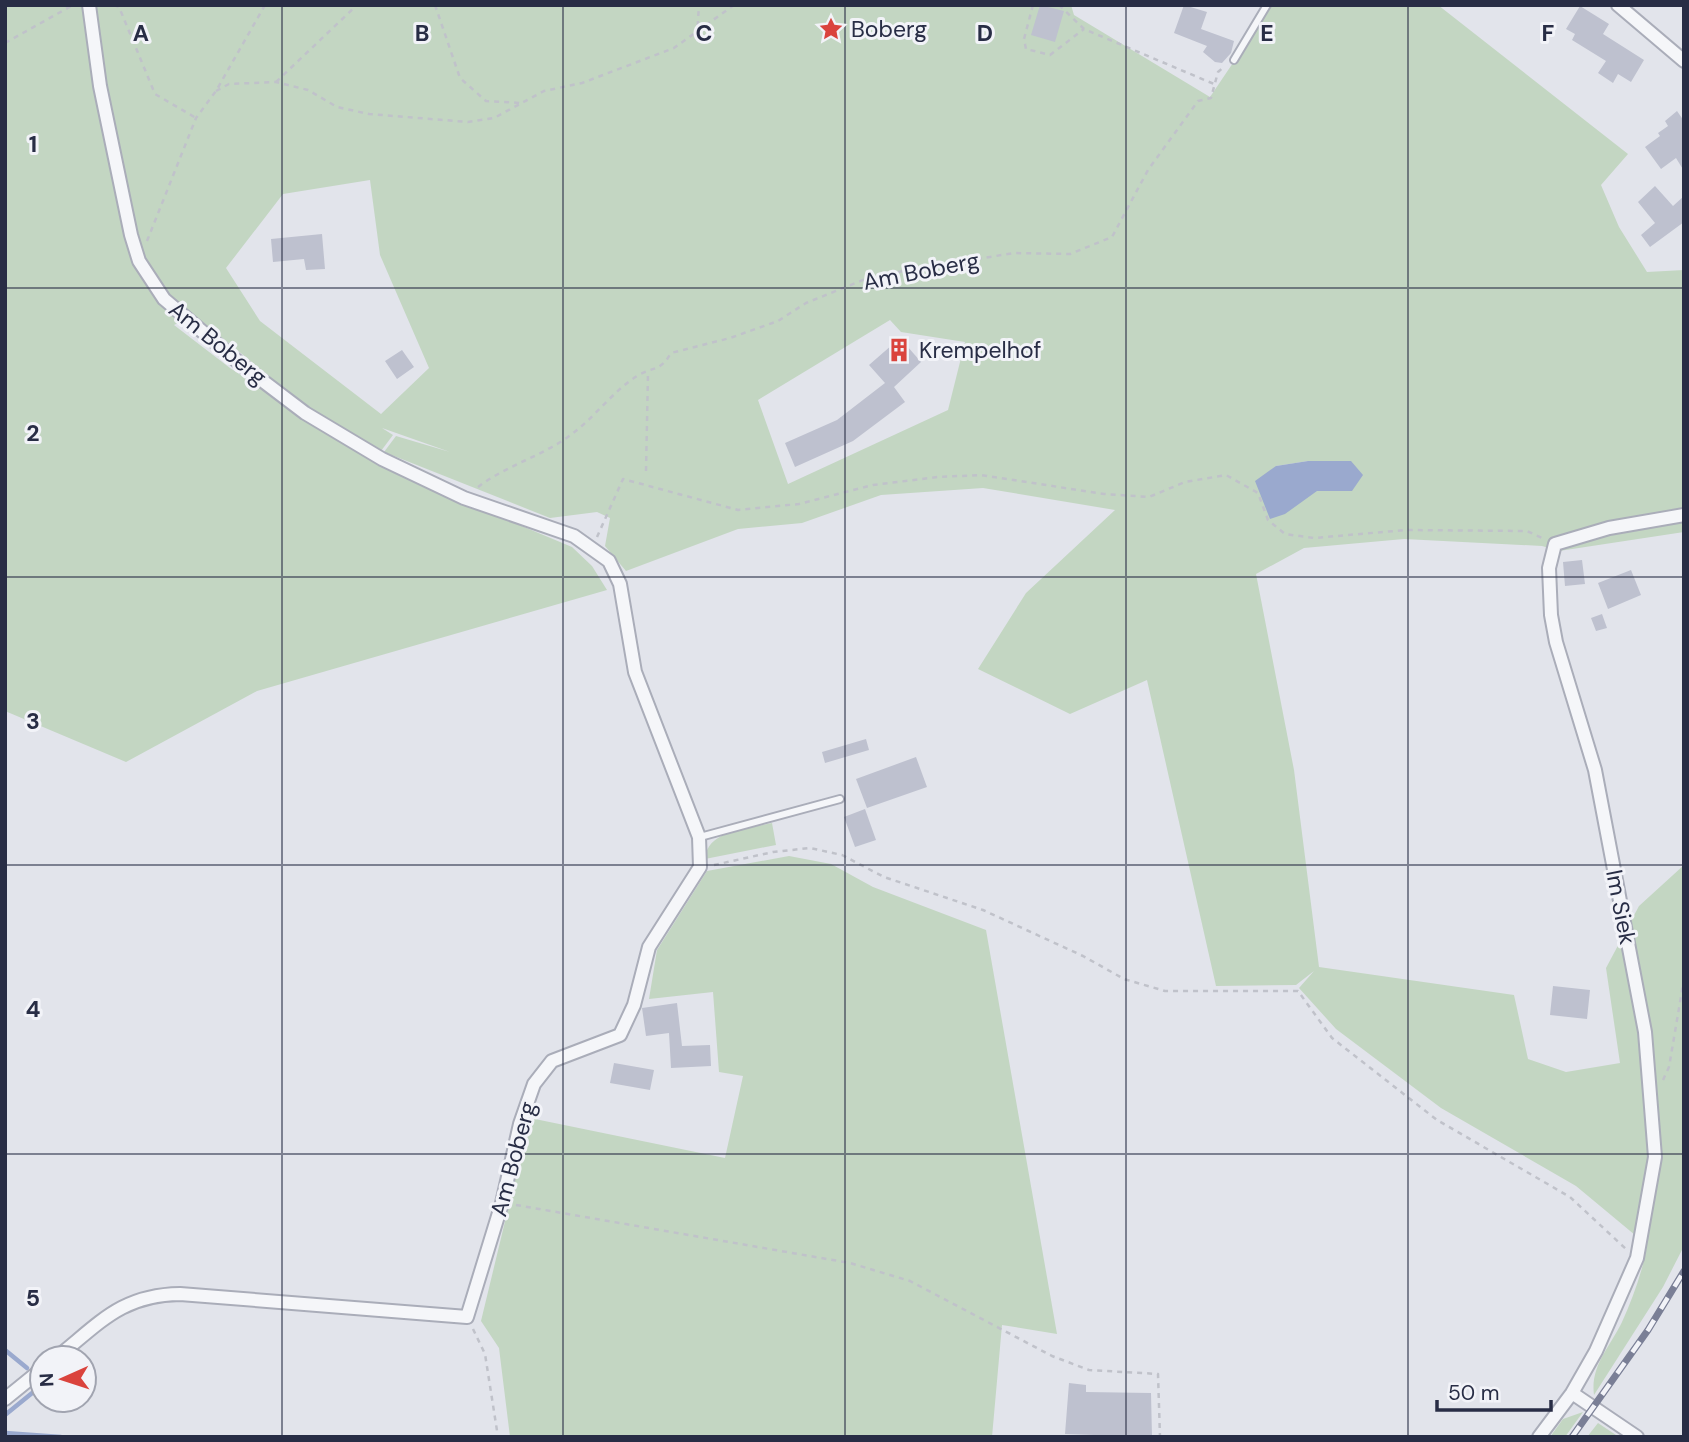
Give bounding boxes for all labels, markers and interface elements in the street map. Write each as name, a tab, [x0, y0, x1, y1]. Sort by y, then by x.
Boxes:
place label: Boberg	[851, 14, 927, 44]
place icon: Boberg	[817, 15, 845, 43]
text: A	[133, 18, 149, 48]
text: B	[415, 18, 429, 48]
text: C	[696, 18, 712, 48]
text: D	[977, 18, 993, 48]
text: E	[1260, 18, 1274, 48]
text: F	[1542, 18, 1555, 48]
text: 1	[29, 129, 37, 159]
street label: Am Boberg	[860, 245, 982, 297]
street label: Am Boberg	[163, 294, 273, 392]
place label: Krempelhof	[919, 335, 1042, 365]
building icon: Krempelhof	[885, 336, 913, 364]
text: 2	[26, 418, 40, 448]
text: 3	[26, 706, 40, 736]
street label: Im Siek	[1599, 867, 1643, 947]
text: 4	[26, 994, 41, 1024]
street label: Am Boberg	[483, 1098, 543, 1220]
text: 5	[26, 1283, 40, 1313]
north arrow	[28, 1344, 98, 1414]
scale bar	[1437, 1368, 1551, 1412]
text: N	[34, 1372, 59, 1387]
text: 50 m	[1448, 1379, 1499, 1407]

